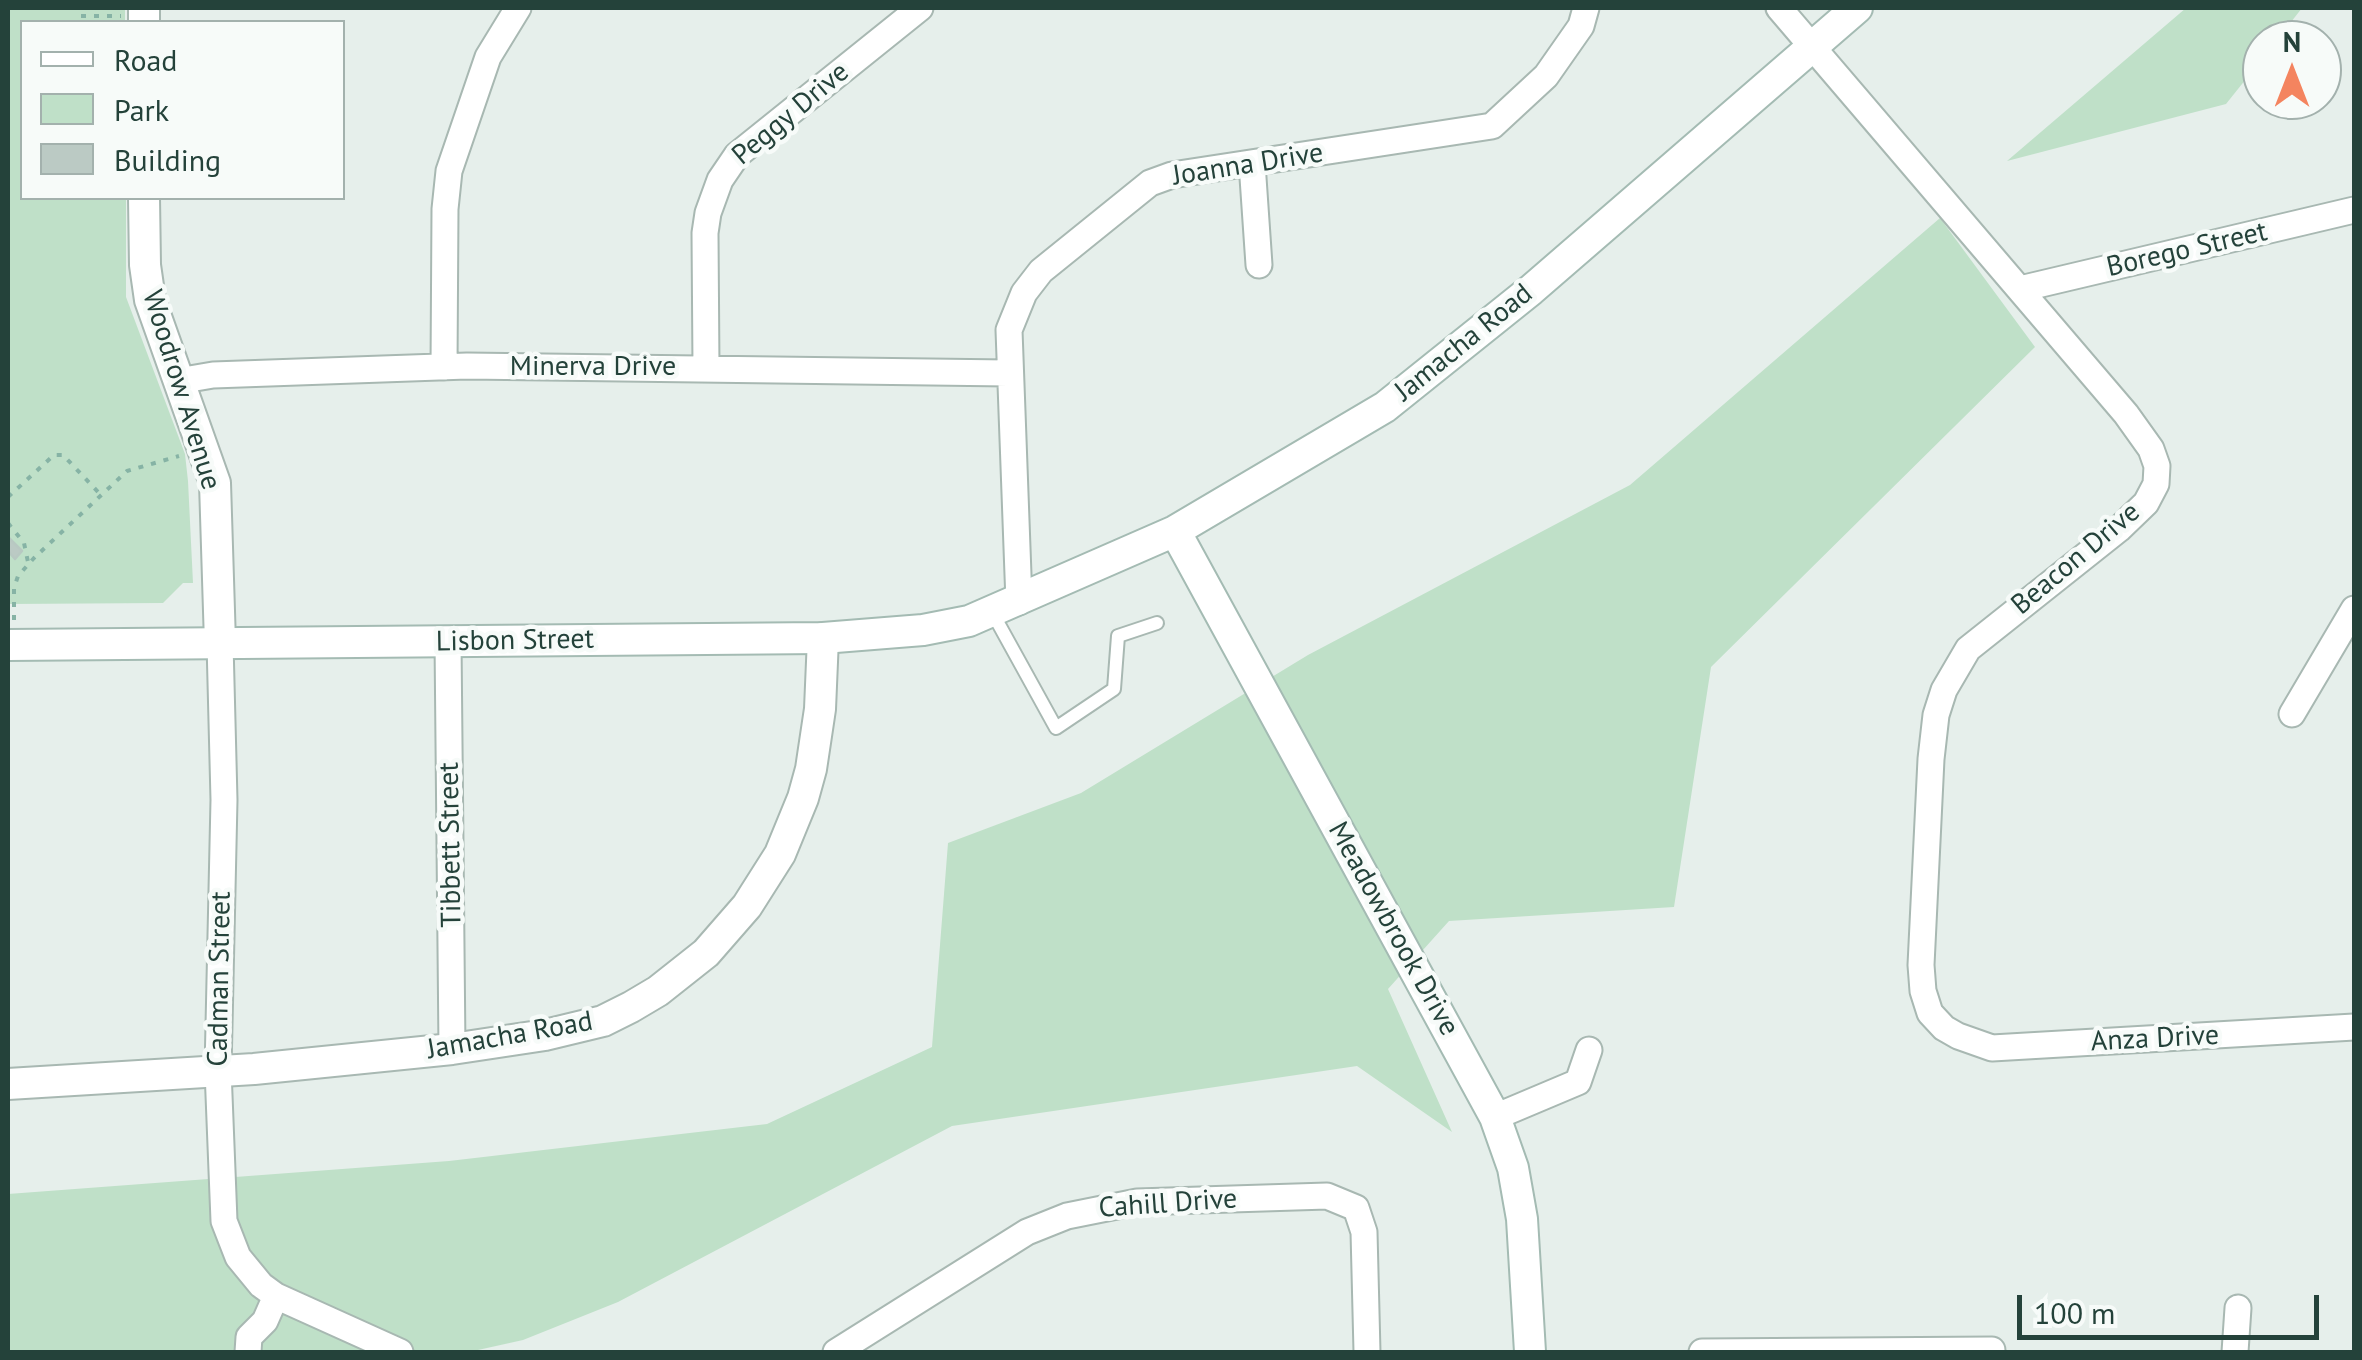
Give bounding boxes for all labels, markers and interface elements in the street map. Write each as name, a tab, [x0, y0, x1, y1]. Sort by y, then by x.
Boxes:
legend	[20, 20, 345, 200]
north arrow	[2242, 20, 2342, 120]
text: N	[2283, 23, 2301, 60]
text: Road	[114, 40, 178, 79]
street label: Peggy Drive	[726, 56, 856, 172]
text: Park	[114, 90, 169, 129]
street label: Joanna Drive	[1170, 137, 1326, 193]
text: Building	[114, 140, 221, 179]
street label: Borego Street	[2103, 215, 2271, 285]
street label: Jamacha Road	[1388, 277, 1540, 409]
street label: Woodrow Avenue	[135, 286, 227, 494]
street label: Minerva Drive	[510, 350, 676, 384]
street label: Beacon Drive	[2005, 496, 2147, 622]
street label: Lisbon Street	[436, 623, 594, 659]
street label: Tibbett Street	[433, 762, 469, 928]
street label: Meadowbrook Drive	[1320, 816, 1466, 1042]
street label: Cadman Street	[202, 891, 238, 1067]
street label: Jamacha Road	[425, 1005, 595, 1067]
street label: Anza Drive	[2090, 1019, 2220, 1059]
street label: Cahill Drive	[1098, 1182, 1238, 1226]
scale bar	[2022, 1275, 2324, 1337]
text: 100 m	[2034, 1293, 2115, 1332]

